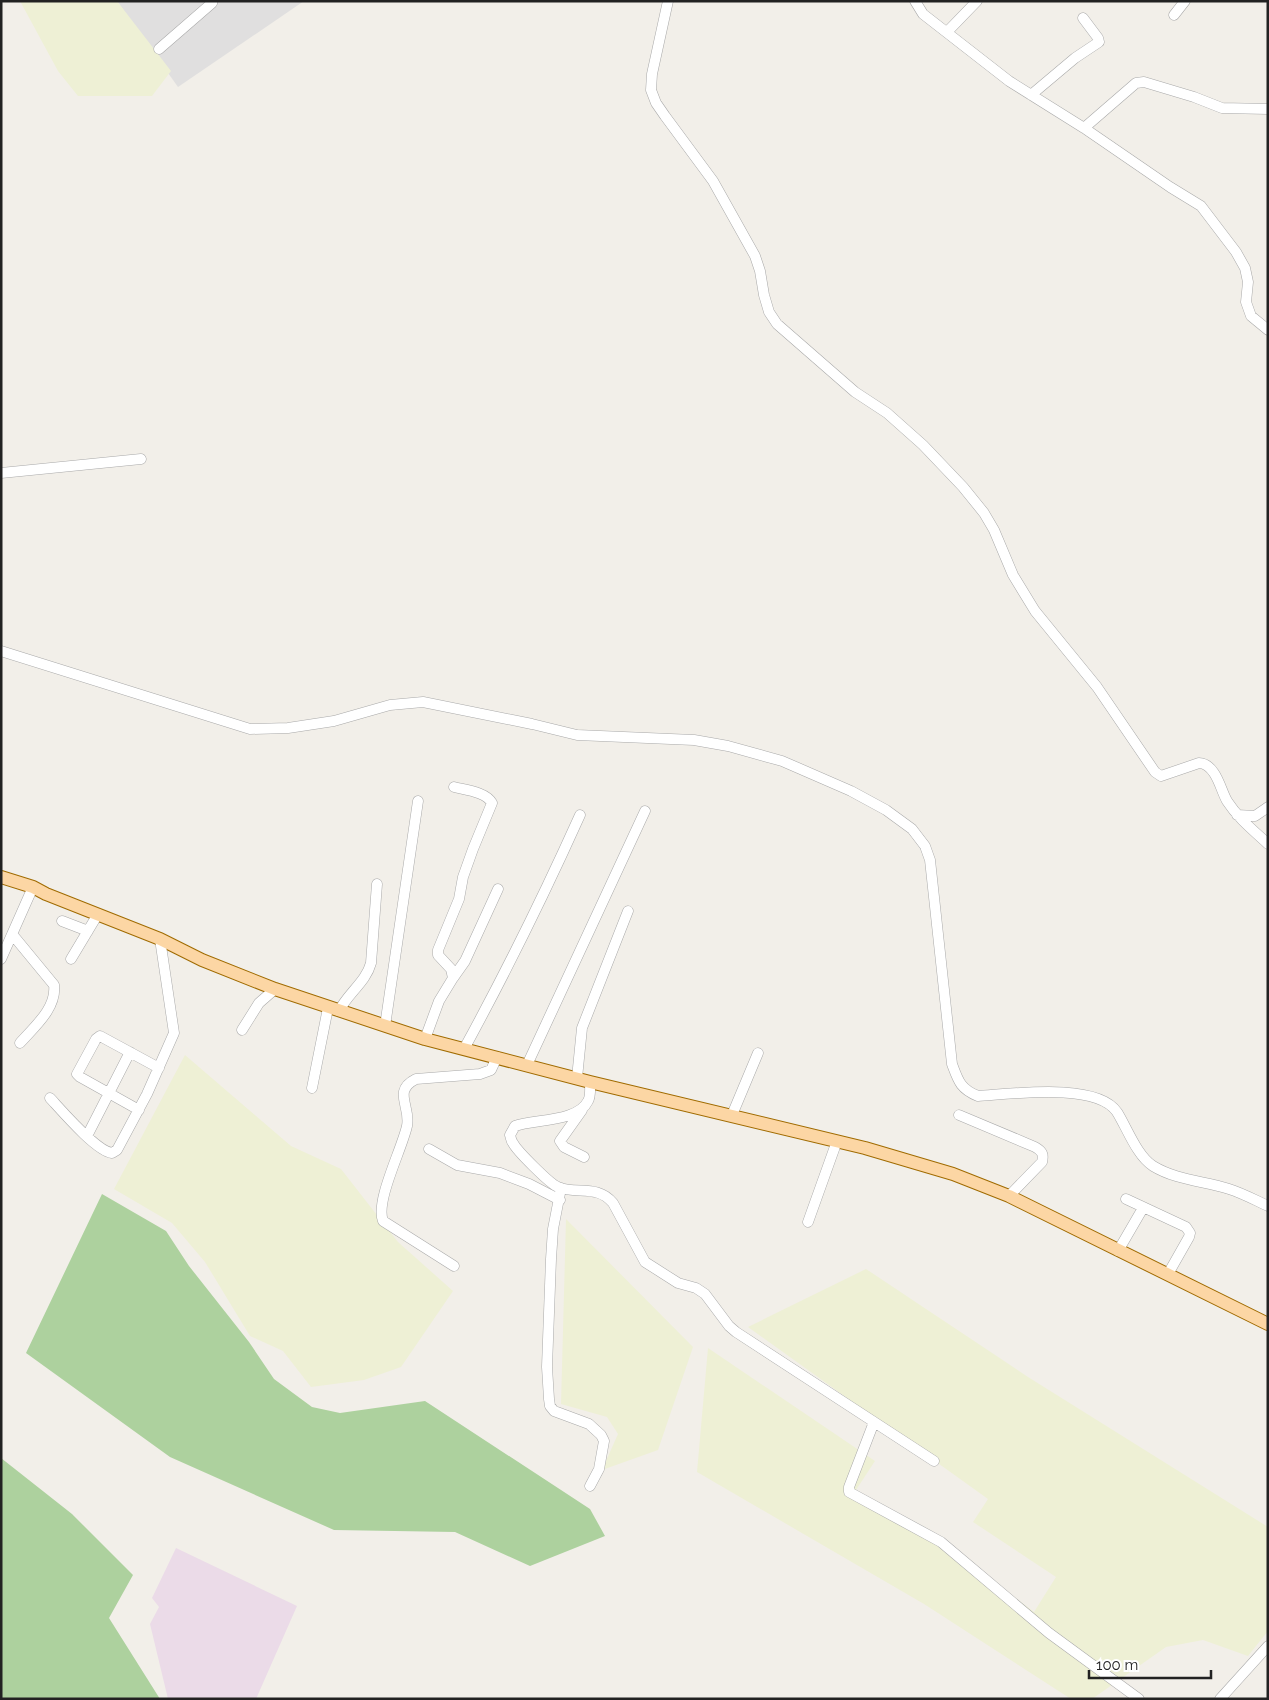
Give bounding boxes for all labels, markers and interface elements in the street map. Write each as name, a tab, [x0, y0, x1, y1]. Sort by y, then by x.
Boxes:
scale bar	[1089, 1648, 1212, 1680]
text: 100 m	[1096, 1656, 1138, 1674]

